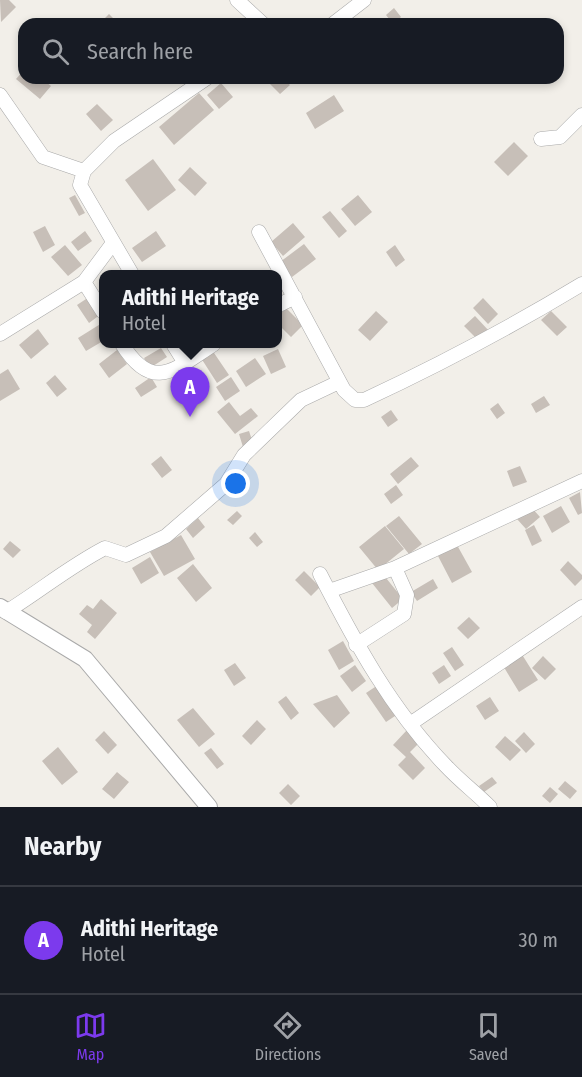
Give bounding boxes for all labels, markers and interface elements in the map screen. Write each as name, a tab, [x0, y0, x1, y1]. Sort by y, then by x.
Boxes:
search box	[18, 18, 564, 84]
icon: search	[39, 35, 72, 68]
text: Search here	[87, 38, 193, 65]
popup	[99, 270, 282, 348]
text: Adithi Heritage	[122, 284, 259, 311]
text: Hotel	[122, 311, 166, 335]
pin: A	[170, 368, 210, 417]
your location	[221, 469, 250, 498]
text: Nearby	[24, 831, 101, 862]
text: Adithi Heritage	[81, 915, 218, 942]
text: A	[38, 928, 49, 952]
text: 30 m	[518, 928, 558, 952]
text: Hotel	[81, 942, 125, 966]
tab: Map	[74, 1009, 107, 1064]
tab: Directions	[255, 1009, 321, 1064]
tab: Saved	[469, 1009, 508, 1064]

